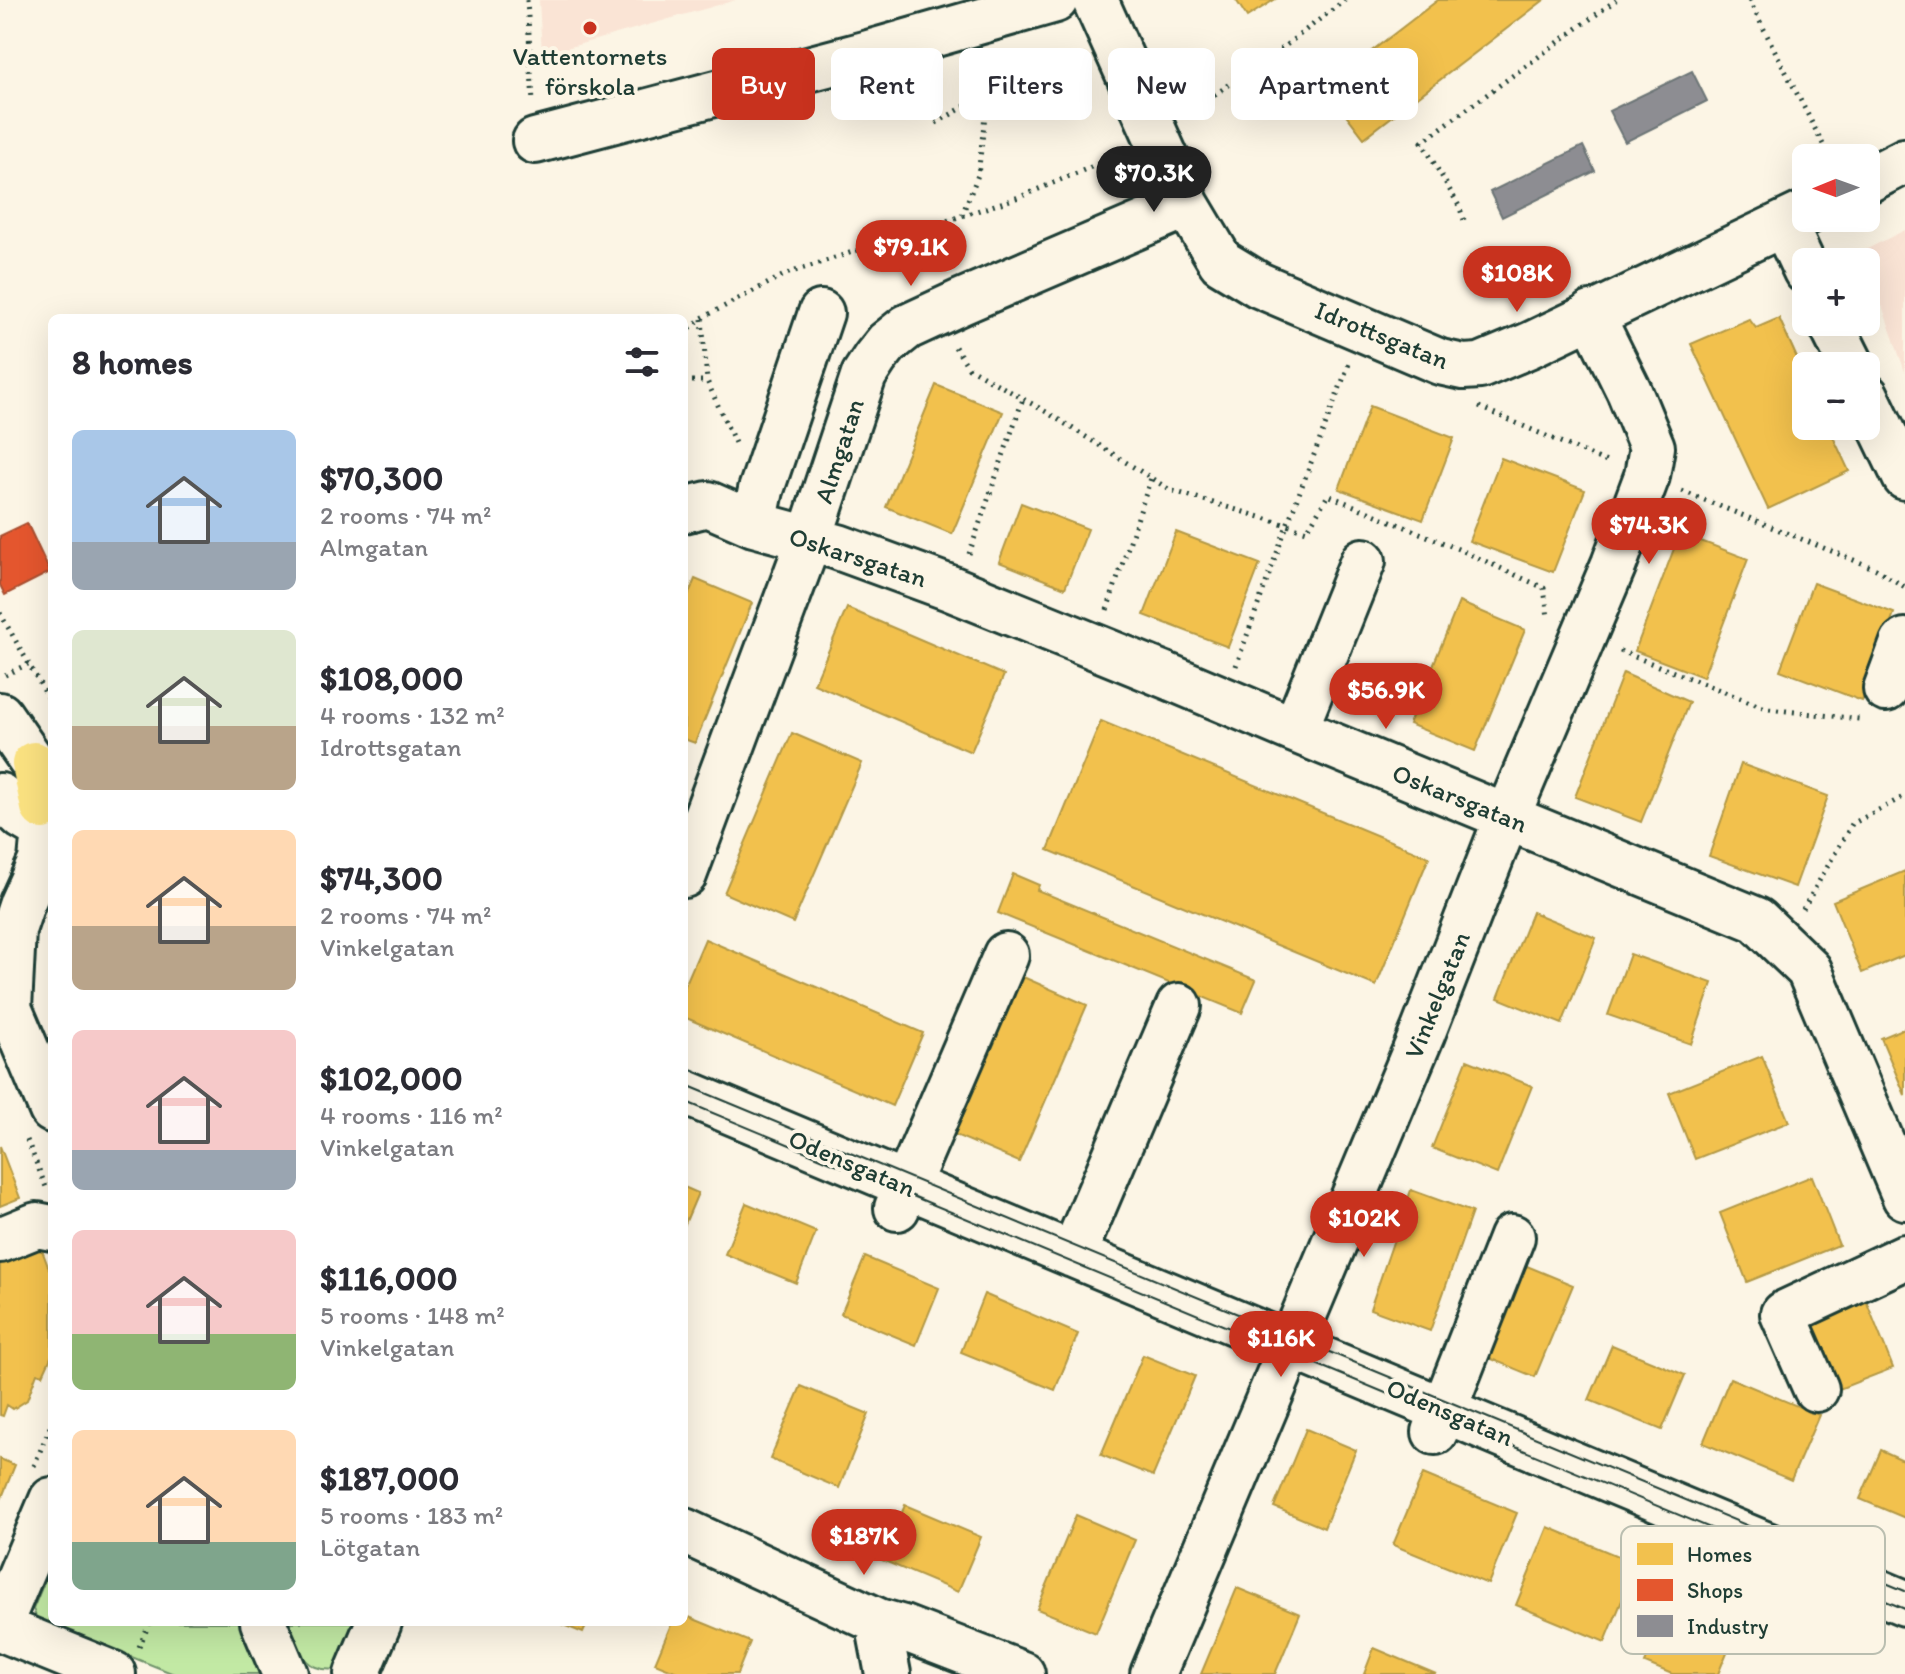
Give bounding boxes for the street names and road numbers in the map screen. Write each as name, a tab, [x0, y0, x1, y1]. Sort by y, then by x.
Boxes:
street label: Idrottsgatan	[1310, 294, 1454, 376]
street label: Almgatan	[807, 395, 871, 507]
street label: Oskarsgatan	[785, 520, 931, 594]
street label: Oskarsgatan	[1388, 756, 1533, 840]
street label: Vinkelgatan	[1397, 926, 1477, 1063]
street label: Odensgatan	[784, 1122, 921, 1204]
street label: Odensgatan	[1382, 1371, 1519, 1453]

